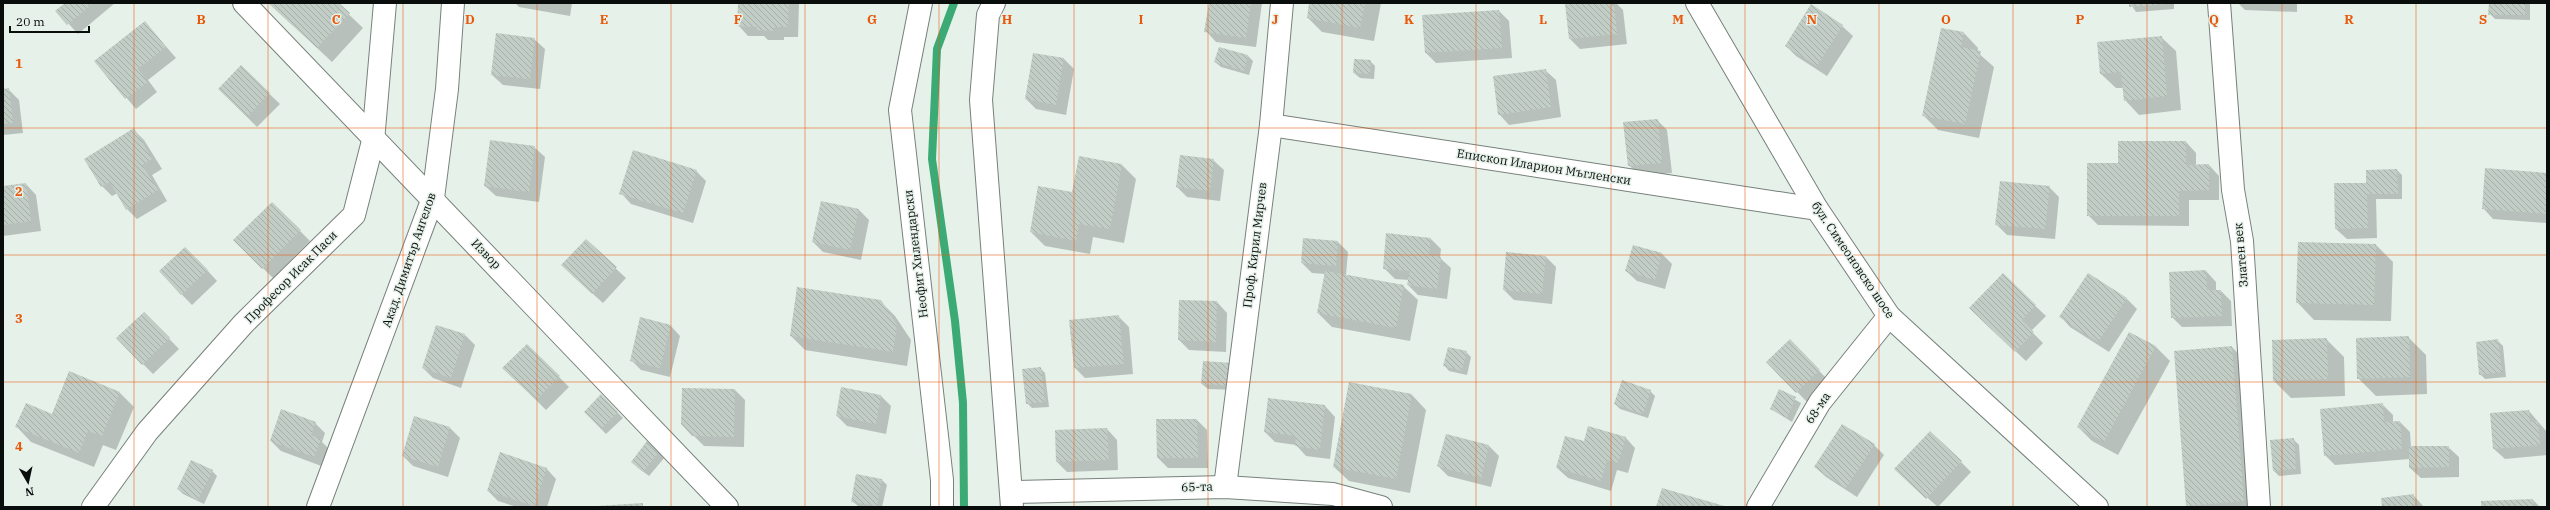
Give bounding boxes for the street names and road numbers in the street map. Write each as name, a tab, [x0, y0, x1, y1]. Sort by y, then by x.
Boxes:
street label: Епископ Иларион Мъгленски	[1456, 145, 1632, 188]
street label: Проф. Кирил Мирчев	[1239, 181, 1270, 309]
street label: Неофит Хилендарски	[900, 189, 931, 319]
street label: Акад. Димитър Ангелов	[378, 190, 439, 329]
street label: бул. Симеоновско шосе	[1809, 199, 1898, 321]
street label: Златен век	[2230, 222, 2251, 288]
street label: Професор Исак Паси	[241, 227, 340, 326]
street label: Извор	[468, 235, 504, 272]
street label: 68-ма	[1802, 389, 1834, 426]
street label: 65-та	[1181, 478, 1214, 495]

